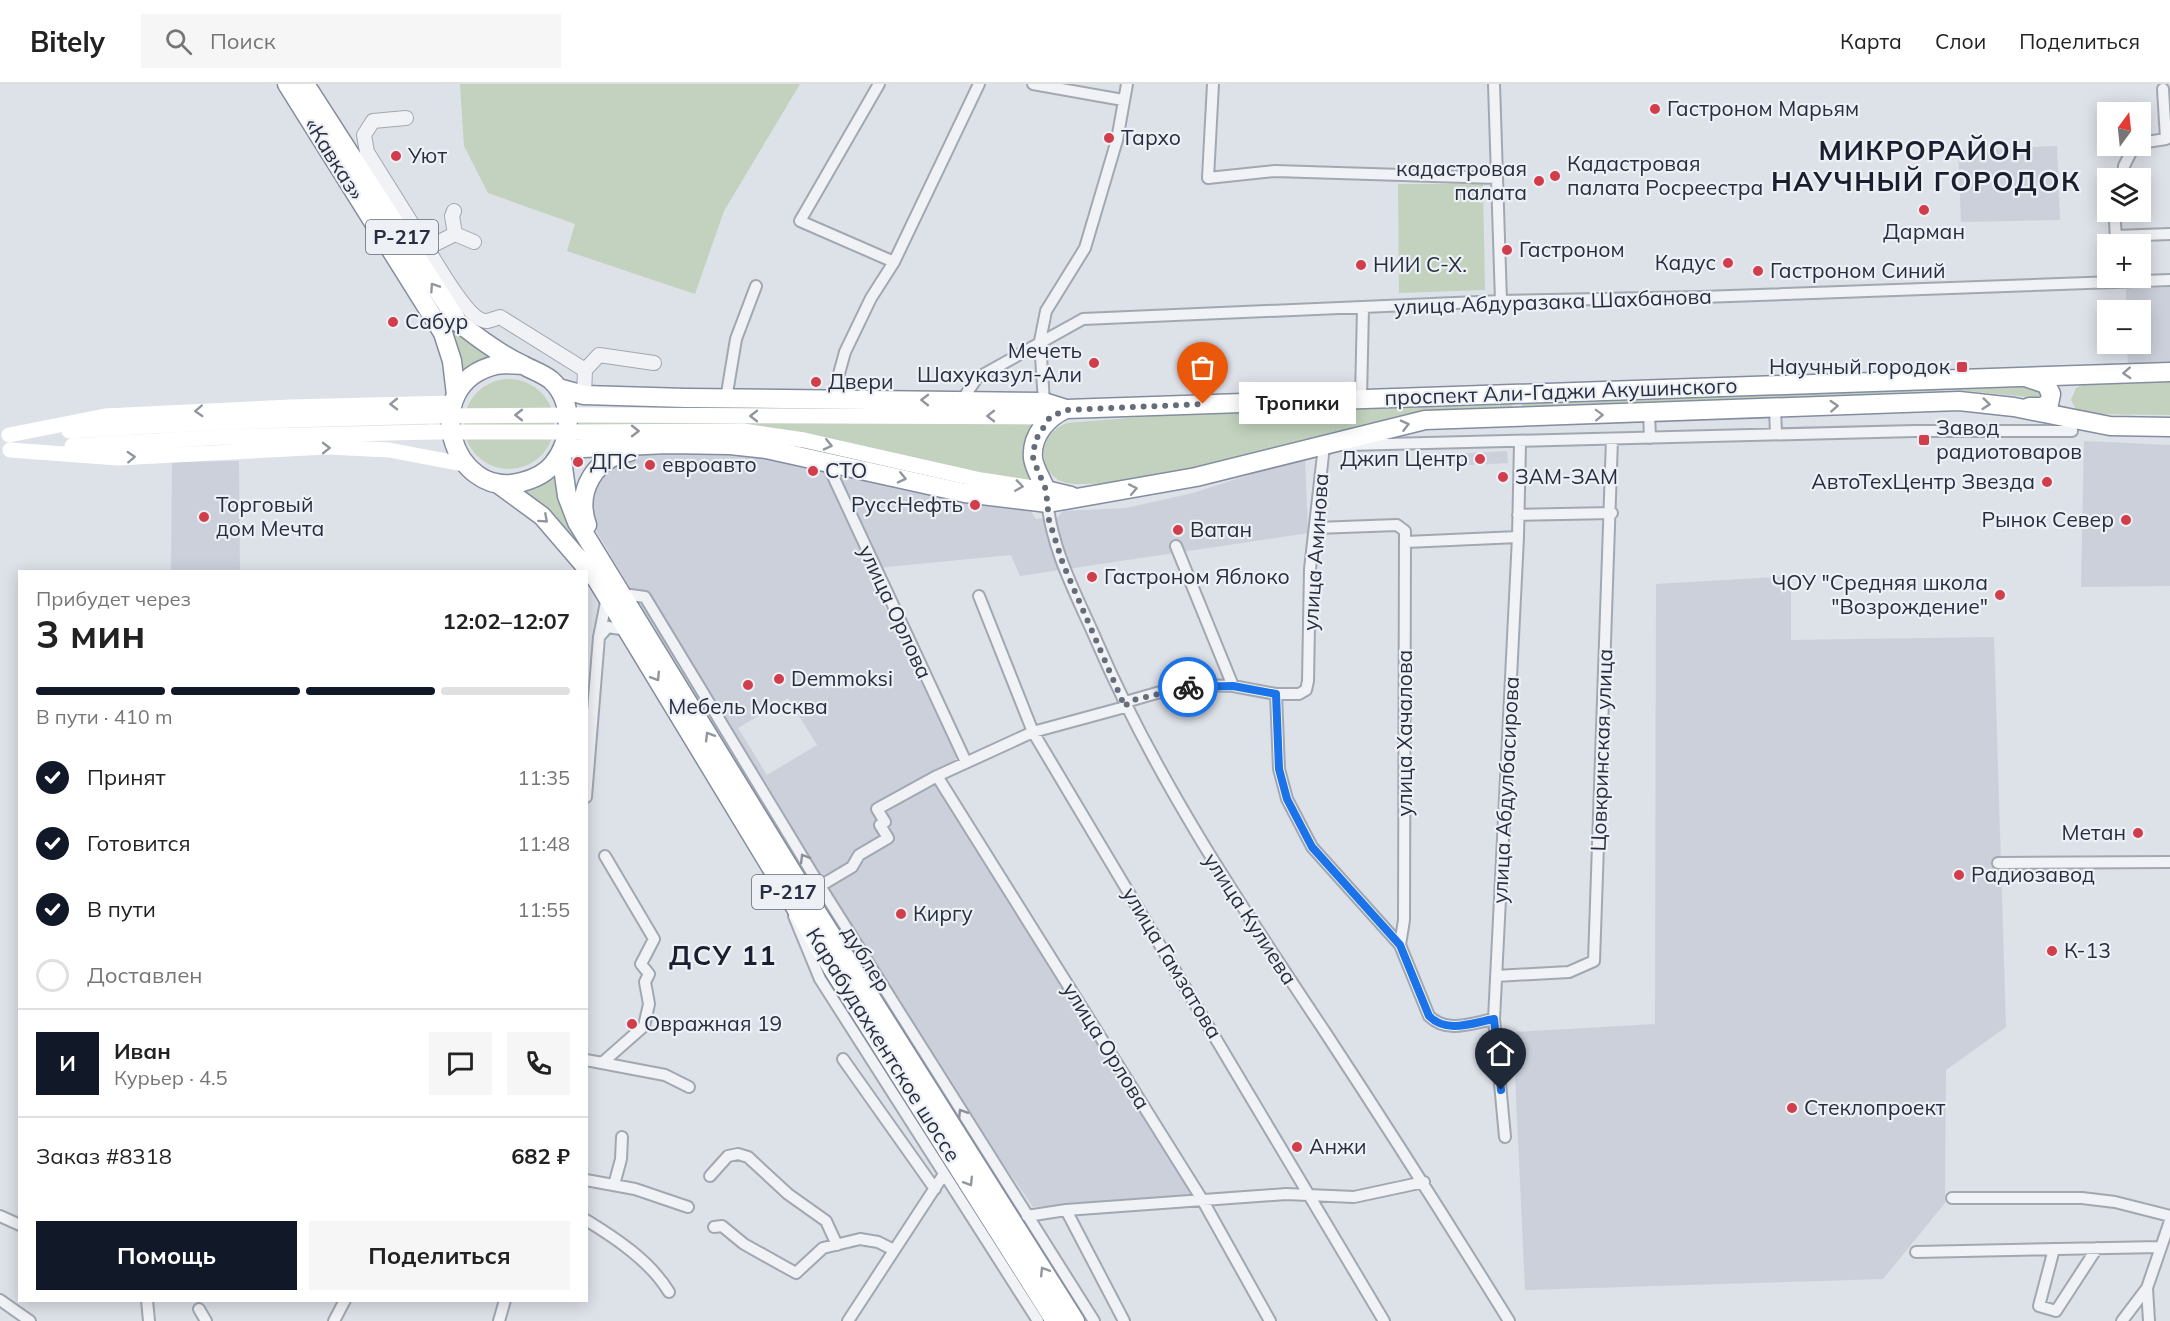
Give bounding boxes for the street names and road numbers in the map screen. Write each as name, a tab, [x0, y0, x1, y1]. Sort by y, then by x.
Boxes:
street label: «Кавказ»	[300, 113, 370, 204]
road number: Р-217	[366, 220, 438, 254]
street label: улица Абдуразака Шахбанова	[1394, 282, 1712, 320]
street label: проспект Али-Гаджи Акушинского	[1384, 372, 1738, 410]
street label: улица Аминова	[1297, 472, 1333, 632]
street label: улица Орлова	[854, 541, 938, 683]
street label: Цовкринская улица	[1584, 648, 1618, 852]
street label: улица Хачалова	[1391, 650, 1417, 816]
street label: улица Абдулбасирова	[1486, 676, 1524, 904]
street label: улица Кулиева	[1199, 848, 1303, 989]
road number: Р-217	[752, 875, 824, 909]
street label: улица Гамзатова	[1117, 882, 1228, 1043]
street label: дублер	[837, 921, 897, 996]
street label: Карабудахкентское шоссе	[801, 923, 967, 1166]
street label: улица Орлова	[1058, 977, 1156, 1114]

